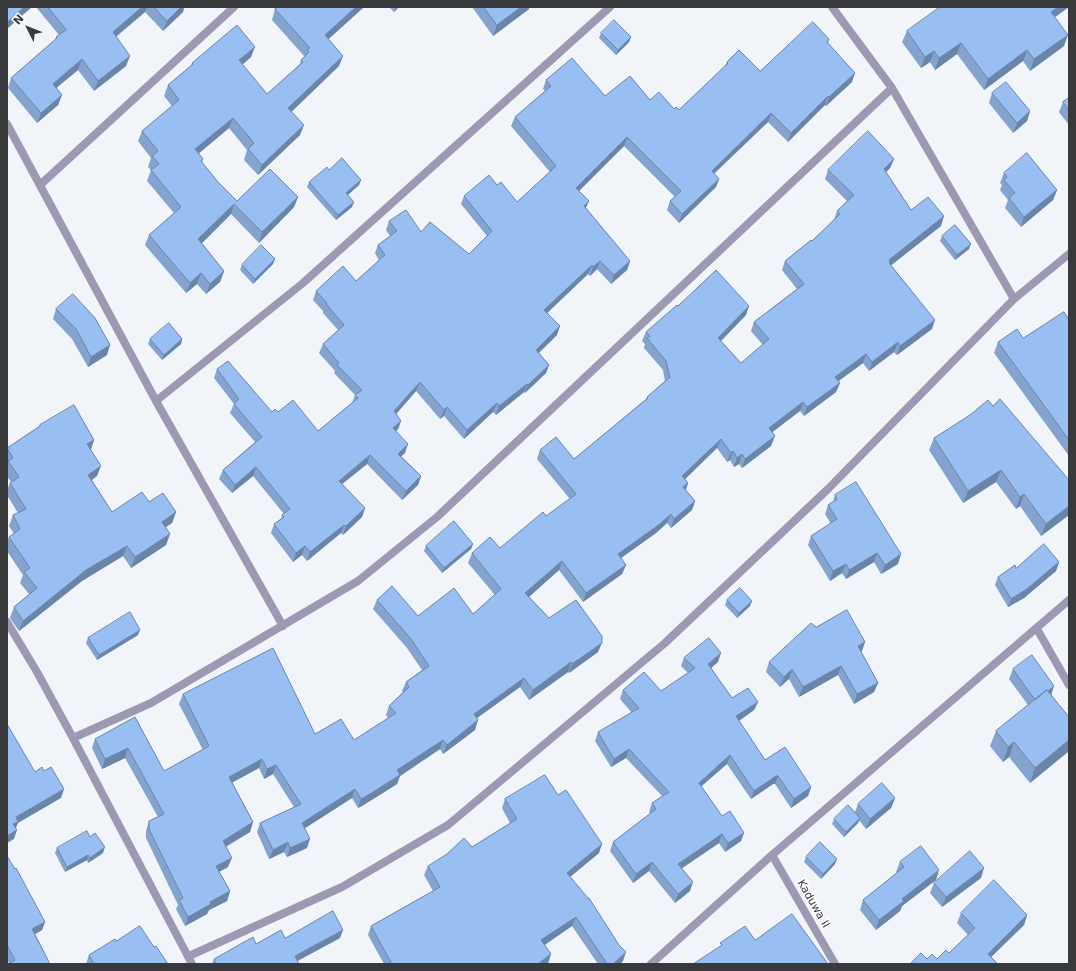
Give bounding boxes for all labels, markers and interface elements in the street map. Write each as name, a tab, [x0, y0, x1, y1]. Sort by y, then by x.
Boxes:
north arrow	[8, 8, 48, 48]
text: N	[11, 12, 27, 27]
street label: Kaduwa II	[794, 878, 832, 930]

